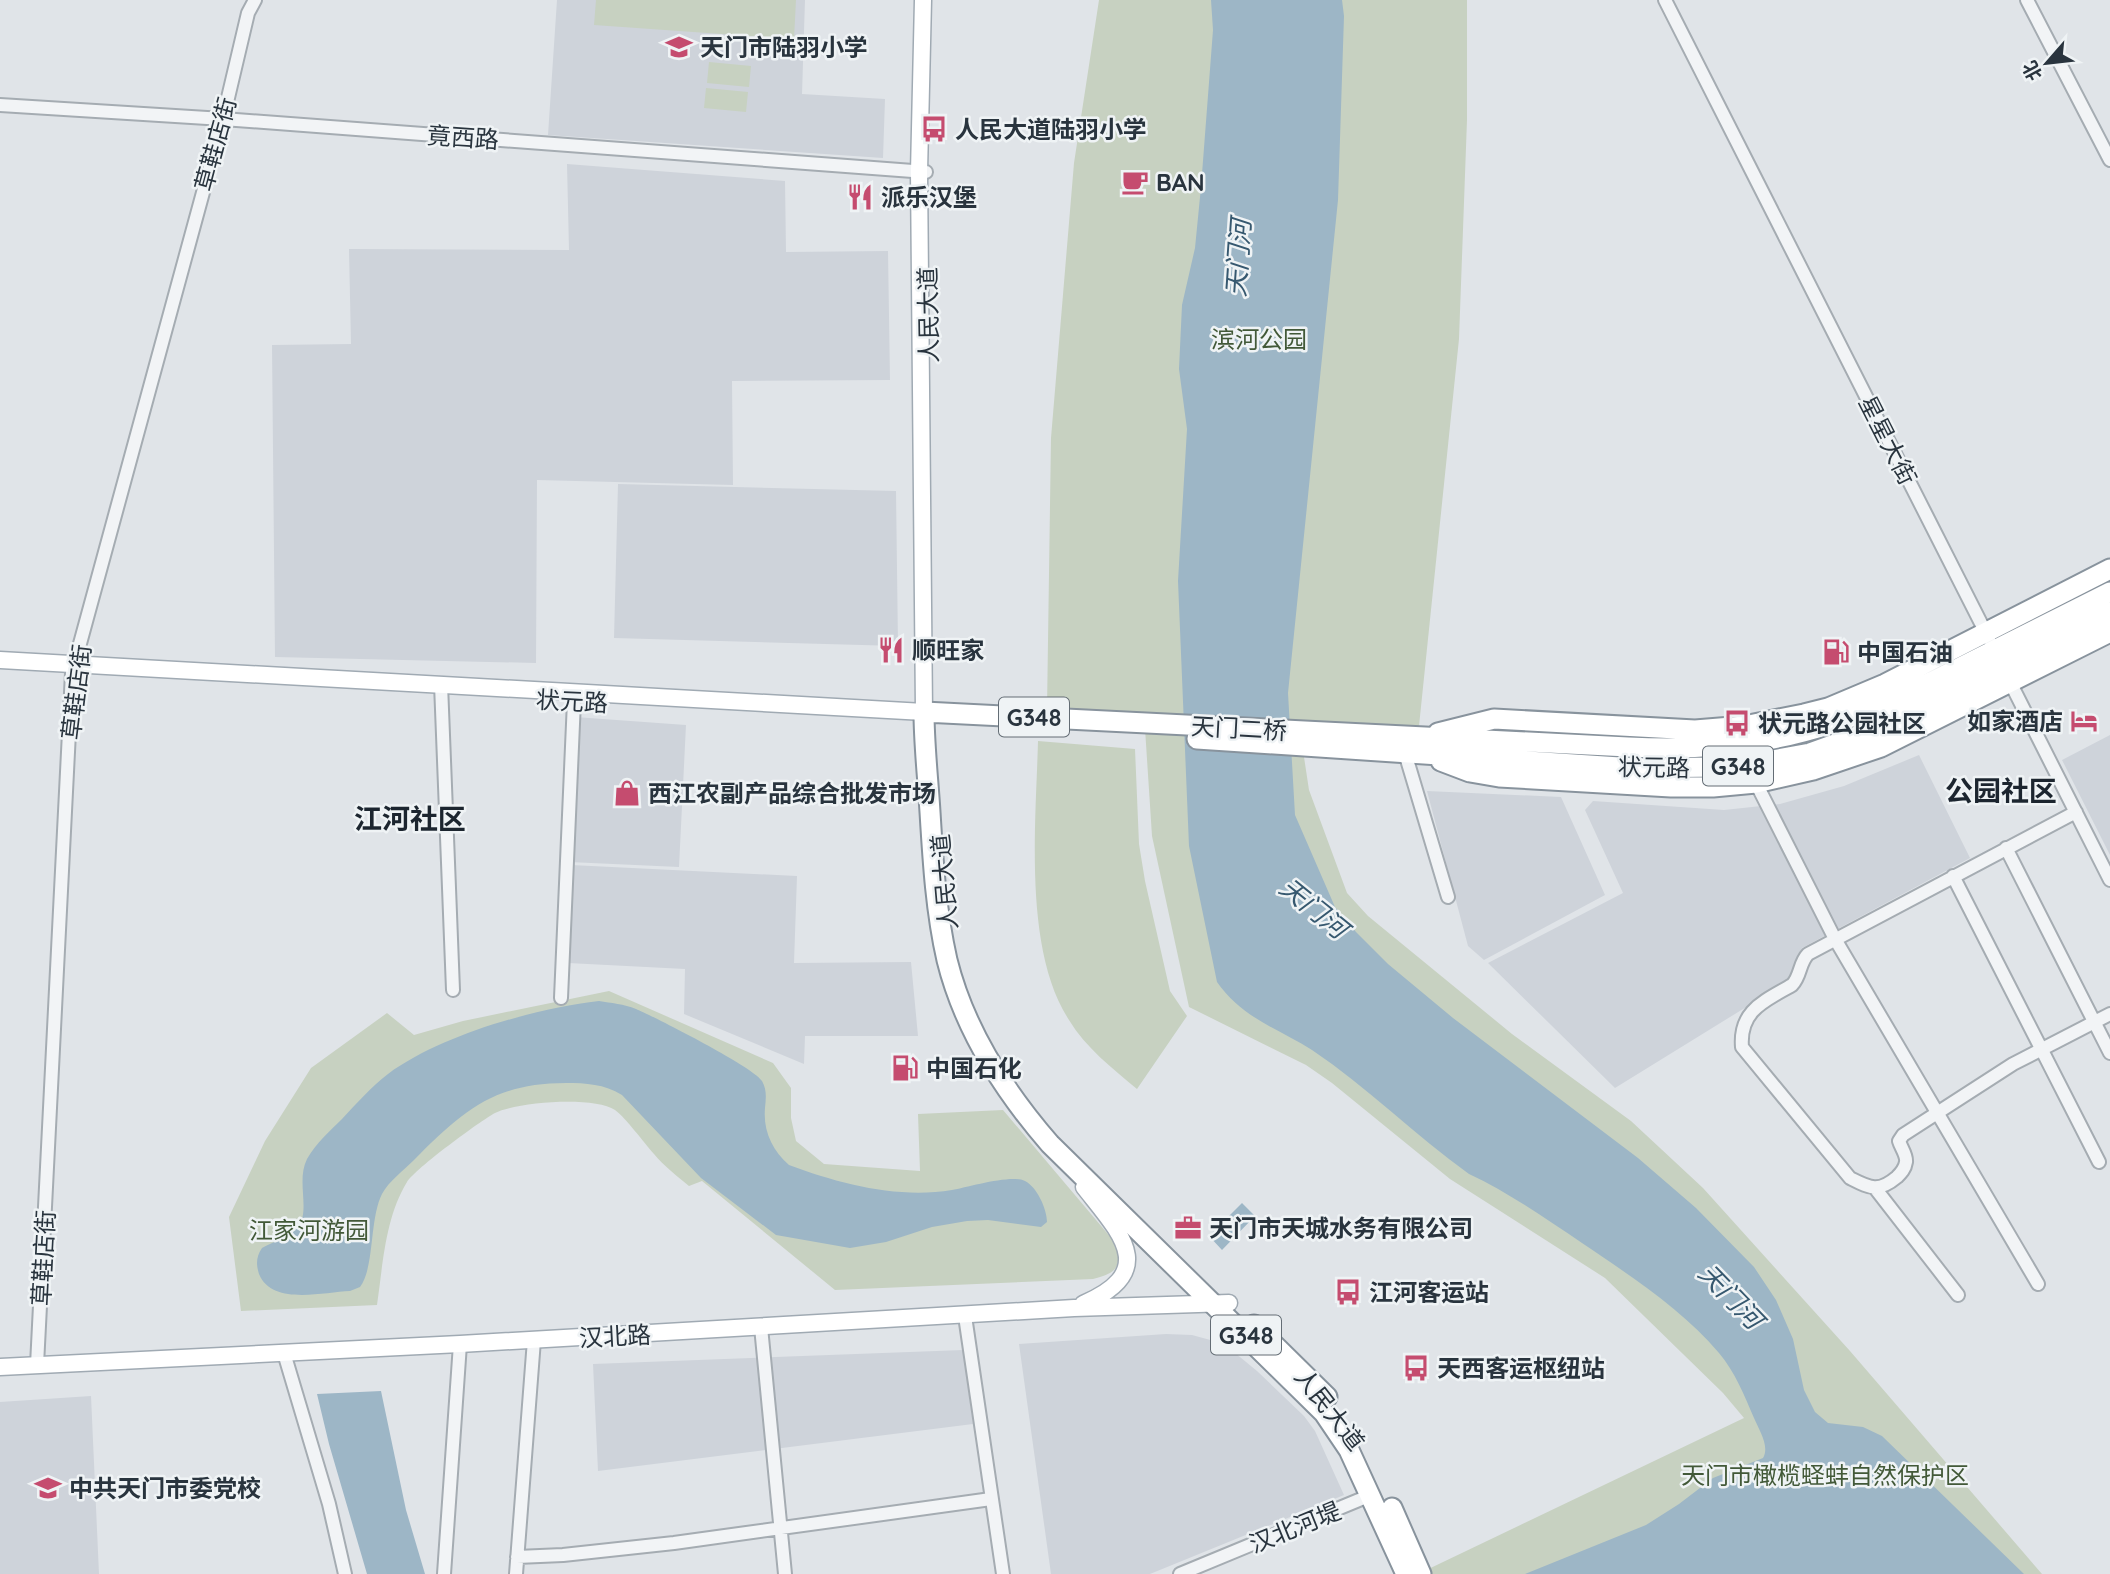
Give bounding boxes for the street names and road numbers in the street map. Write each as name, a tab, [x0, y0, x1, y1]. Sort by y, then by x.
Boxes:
street label: 草鞋店街	[188, 94, 242, 194]
street label: 竟西路	[426, 120, 500, 154]
street label: 人民大道	[912, 267, 944, 363]
street label: 星星大街	[1853, 390, 1923, 490]
street label: 草鞋店街	[55, 643, 97, 741]
street label: 状元路	[535, 684, 609, 718]
road number: G348	[999, 698, 1069, 736]
street label: 天门二桥	[1190, 711, 1288, 745]
road number: G348	[1703, 746, 1773, 786]
street label: 状元路	[1618, 751, 1690, 783]
street label: 人民大道	[925, 833, 963, 931]
street label: 草鞋店街	[26, 1209, 60, 1307]
road number: G348	[1211, 1316, 1281, 1354]
street label: 汉北路	[578, 1319, 652, 1353]
street label: 人民大道	[1289, 1362, 1371, 1456]
street label: 汉北河堤	[1245, 1495, 1345, 1559]

